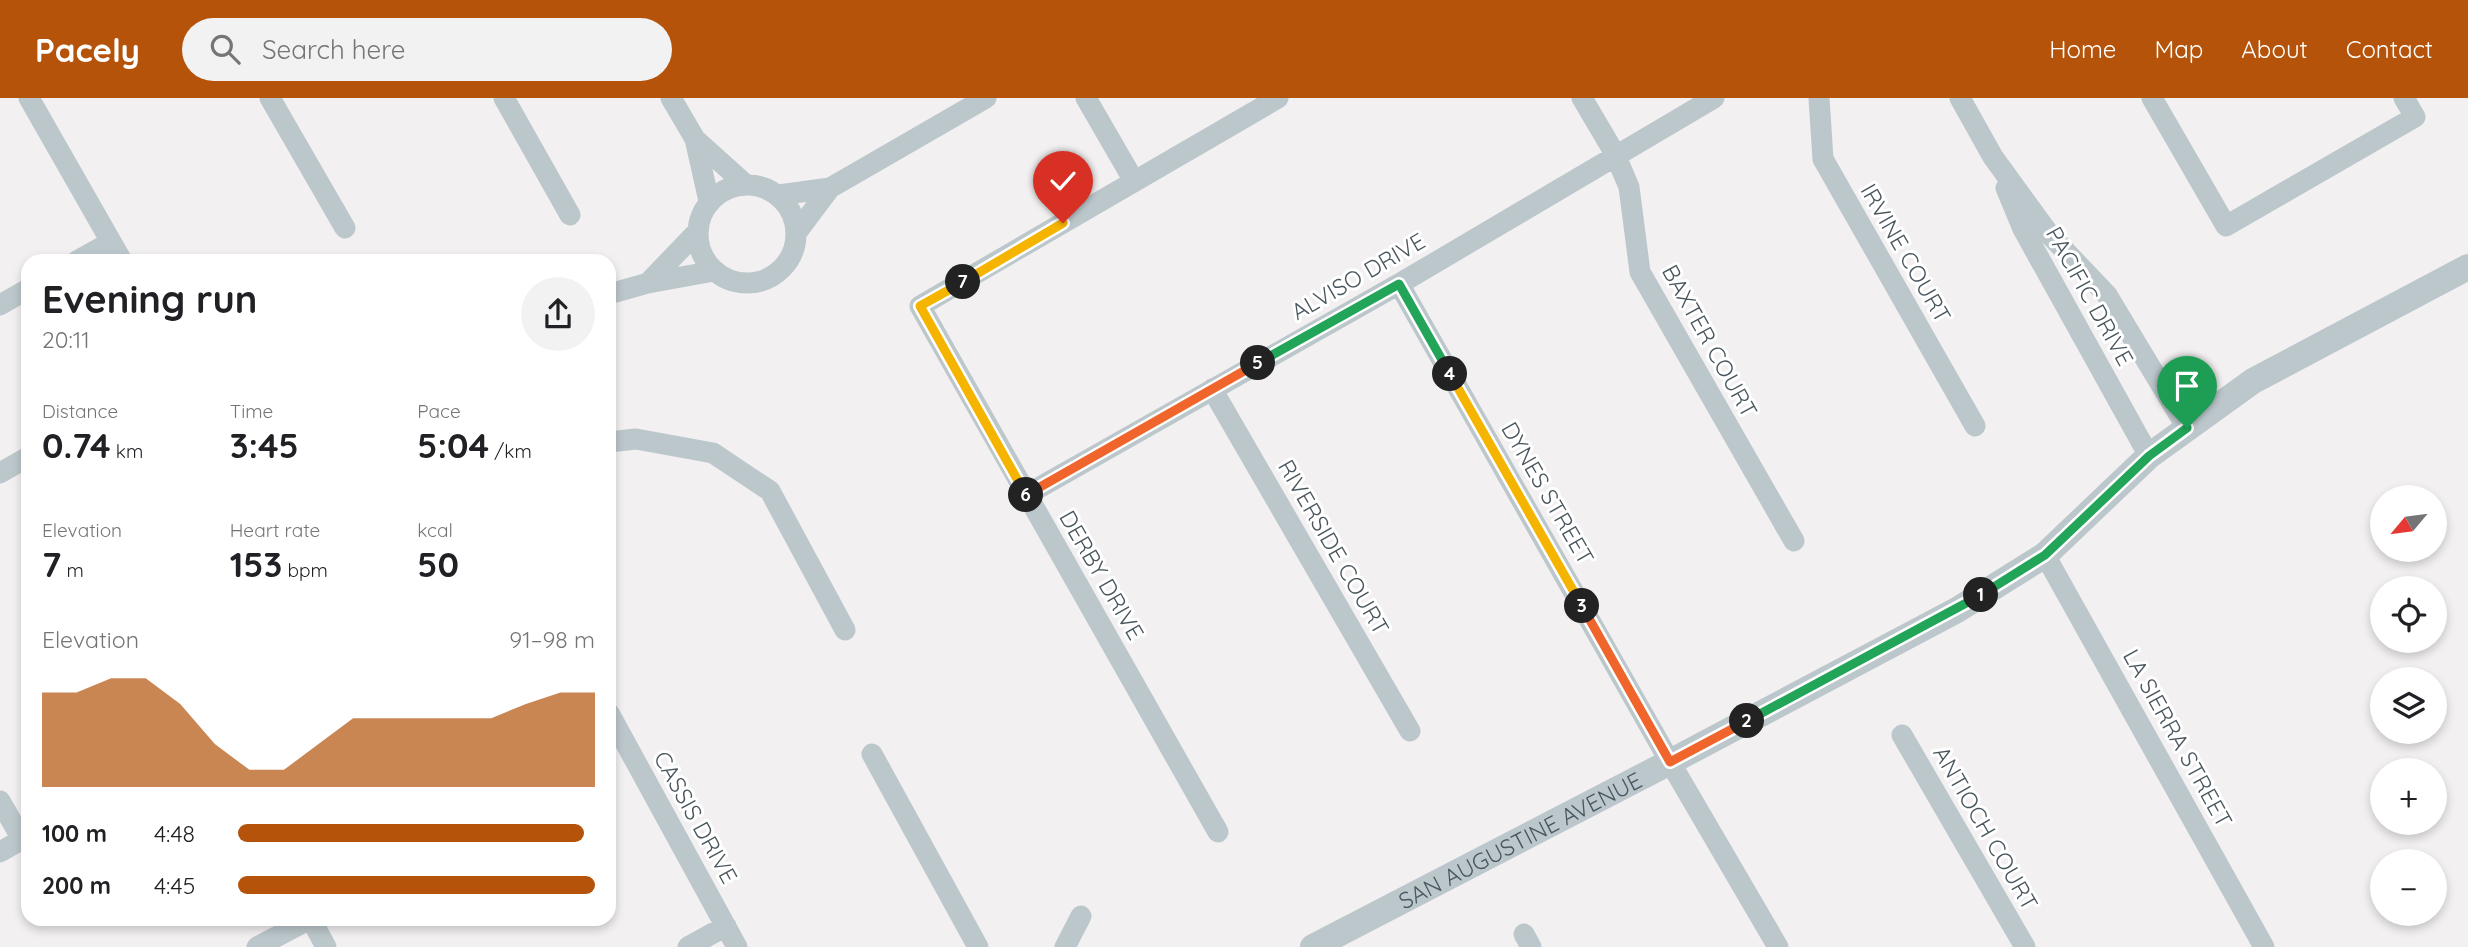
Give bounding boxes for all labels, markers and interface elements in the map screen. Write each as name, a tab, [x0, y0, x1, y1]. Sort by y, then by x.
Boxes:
search box	[182, 18, 672, 81]
text: Pacely	[35, 29, 140, 70]
icon: search	[206, 30, 244, 68]
text: Search here	[262, 33, 405, 66]
text: Home	[2049, 34, 2116, 64]
text: Map	[2154, 34, 2203, 64]
text: About	[2241, 34, 2308, 64]
text: Contact	[2346, 34, 2433, 64]
pin	[1033, 151, 1093, 223]
icon: check	[1044, 162, 1082, 200]
street label: IRVINE COURT	[1854, 178, 1958, 328]
street label: PACIFIC DRIVE	[2040, 221, 2140, 371]
street label: ALVISO DRIVE	[1286, 226, 1430, 326]
street label: BAXTER COURT	[1656, 259, 1764, 423]
pin: 7	[946, 264, 981, 300]
text: 7	[957, 269, 968, 293]
text: Evening run	[42, 275, 257, 323]
button: share	[521, 277, 595, 351]
text: 20:11	[42, 325, 90, 354]
pin: 5	[1240, 345, 1276, 380]
text: 5	[1252, 350, 1263, 374]
pin: 4	[1432, 356, 1468, 392]
pin	[2157, 356, 2217, 428]
text: 4	[1444, 361, 1455, 385]
icon: arrive	[2168, 367, 2206, 405]
text: Distance	[42, 399, 118, 423]
text: Time	[230, 399, 273, 423]
text: Pace	[417, 399, 461, 423]
street label: DYNES STREET	[1495, 416, 1601, 570]
text: 0.74	[42, 423, 111, 467]
text: 3:45	[230, 423, 299, 467]
text: 5:04	[417, 423, 489, 467]
text: km	[111, 439, 143, 463]
text: /km	[489, 439, 532, 463]
street label: RIVERSIDE COURT	[1272, 454, 1396, 640]
pin: 6	[1009, 478, 1044, 512]
text: 6	[1020, 482, 1031, 506]
north arrow	[2370, 485, 2446, 562]
map controls	[2370, 485, 2447, 926]
street label: DERBY DRIVE	[1053, 505, 1151, 645]
text: Elevation	[42, 518, 122, 542]
text: Heart rate	[230, 518, 320, 542]
text: kcal	[417, 518, 453, 542]
text: 7	[42, 542, 61, 586]
text: 153	[230, 542, 282, 586]
text: 50	[417, 542, 459, 586]
text: m	[61, 558, 84, 582]
text: bpm	[282, 558, 328, 582]
button: locate	[2370, 576, 2447, 653]
pin: 1	[1964, 578, 1998, 612]
text: 1	[1977, 582, 1984, 606]
pin: 3	[1564, 588, 1600, 624]
text: 3	[1576, 593, 1587, 617]
text: Elevation	[42, 625, 139, 654]
text: 91–98 m	[509, 625, 595, 654]
street label: LA SIERRA STREET	[2117, 644, 2239, 832]
button: layers	[2370, 667, 2447, 744]
pin: 2	[1730, 704, 1764, 738]
text: 2	[1741, 708, 1752, 732]
street label: ANTIOCH COURT	[1927, 741, 2045, 915]
street label: CASSIS DRIVE	[648, 746, 744, 888]
button: +	[2370, 758, 2447, 835]
street label: SAN AUGUSTINE AVENUE	[1393, 765, 1646, 915]
text: 100 m	[42, 819, 107, 848]
text: 4:48	[154, 819, 195, 848]
button: −	[2370, 849, 2447, 926]
text: 200 m	[42, 871, 111, 900]
text: 4:45	[154, 871, 195, 900]

